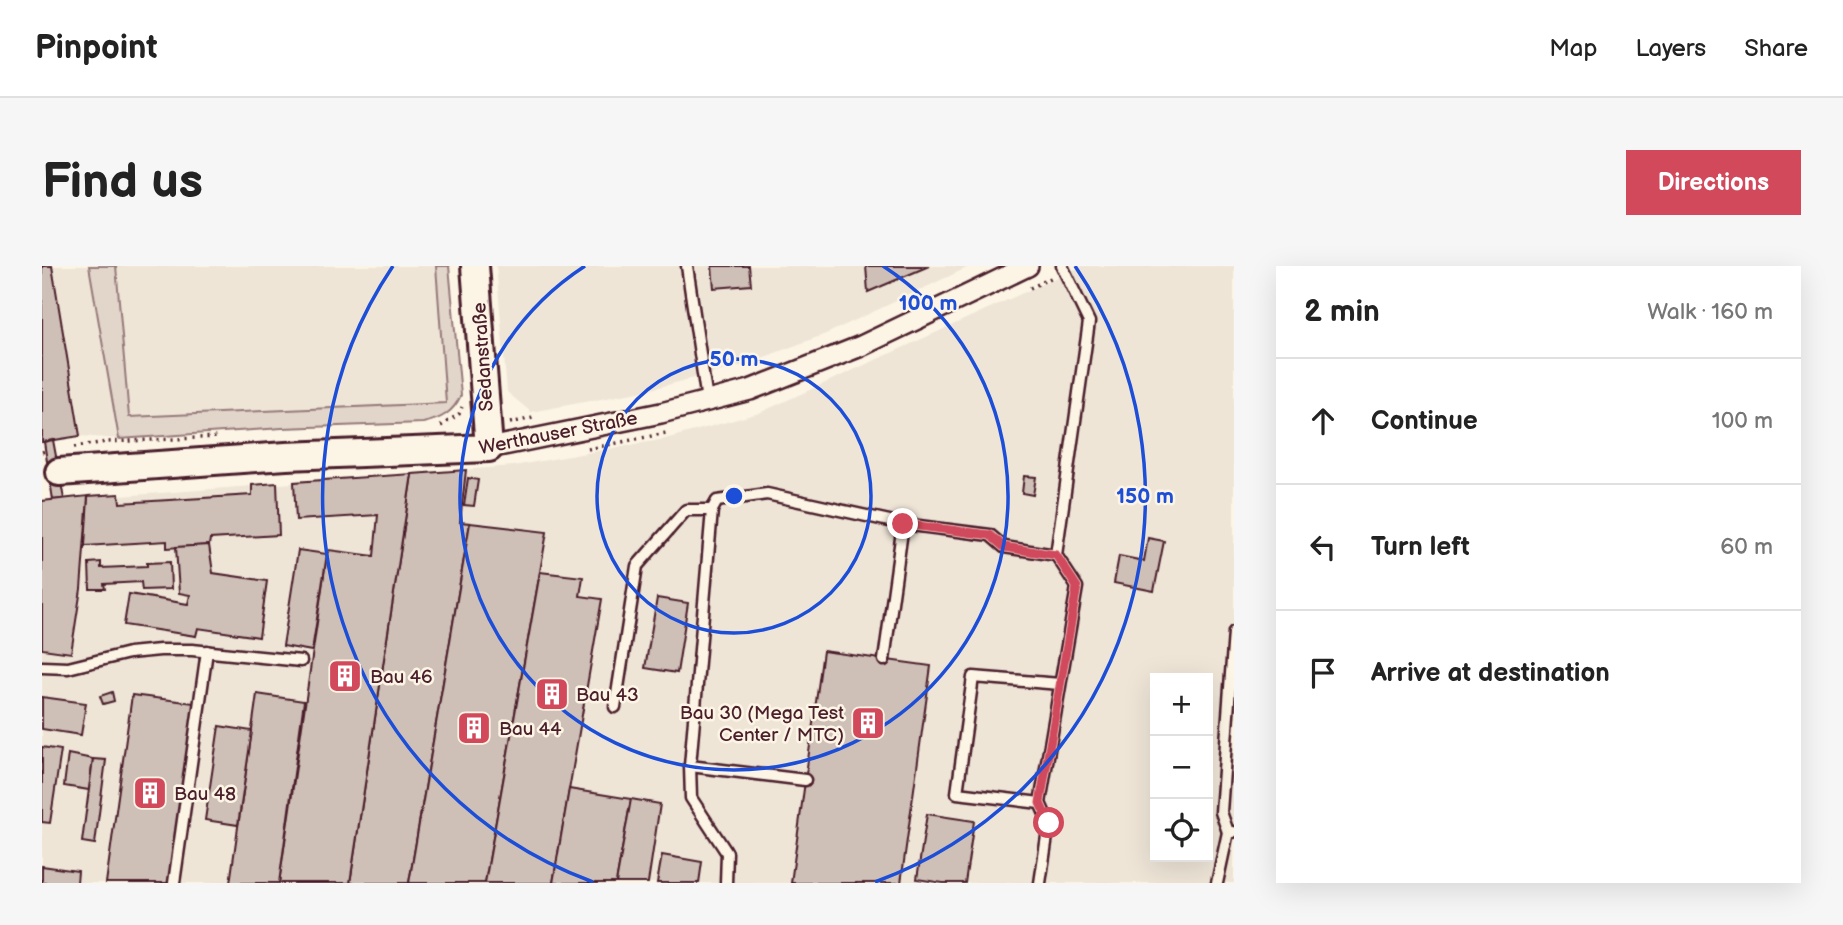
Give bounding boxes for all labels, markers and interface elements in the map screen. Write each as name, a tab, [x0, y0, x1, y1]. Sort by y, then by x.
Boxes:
text: Pinpoint	[35, 28, 157, 68]
text: Map	[1549, 34, 1597, 63]
text: Layers	[1635, 34, 1706, 63]
text: Share	[1744, 34, 1808, 63]
button: Directions	[1626, 150, 1801, 215]
text: Find us	[42, 153, 203, 212]
text: 100 m	[899, 291, 957, 316]
text: 2 min	[1304, 294, 1380, 330]
text: Walk · 160 m	[1647, 298, 1773, 326]
street label: Sedanstraße	[468, 301, 499, 412]
text: 50 m	[710, 347, 758, 372]
icon: ahead	[1304, 402, 1342, 440]
text: Continue	[1371, 406, 1478, 437]
street label: Werthauser Straße	[477, 407, 639, 460]
text: 100 m	[1712, 407, 1773, 435]
centre of rings	[722, 484, 746, 508]
text: 150 m	[1116, 484, 1174, 509]
route end	[887, 508, 918, 539]
icon: left	[1304, 528, 1342, 566]
text: Turn left	[1371, 532, 1470, 563]
text: 60 m	[1720, 533, 1773, 561]
icon: arrive	[1304, 654, 1342, 692]
building icon: Bau 46	[326, 657, 364, 695]
text: Arrive at destination	[1371, 658, 1610, 689]
place label: Bau 46	[370, 666, 433, 689]
map controls	[1150, 673, 1213, 862]
button: +	[1150, 673, 1213, 736]
building icon: Bau 43	[533, 675, 571, 713]
place label: Bau 43	[576, 684, 639, 707]
place label: Bau 30 (Mega Test Center / MTC)	[680, 702, 844, 747]
building icon: Bau 30 (Mega Test Center / MTC)	[849, 704, 887, 742]
building icon: Bau 44	[455, 709, 493, 747]
place label: Bau 44	[499, 718, 562, 741]
button: −	[1150, 736, 1213, 799]
building icon: Bau 48	[131, 774, 169, 812]
place label: Bau 48	[174, 783, 236, 806]
button: locate	[1150, 799, 1213, 862]
route start	[1033, 807, 1064, 838]

